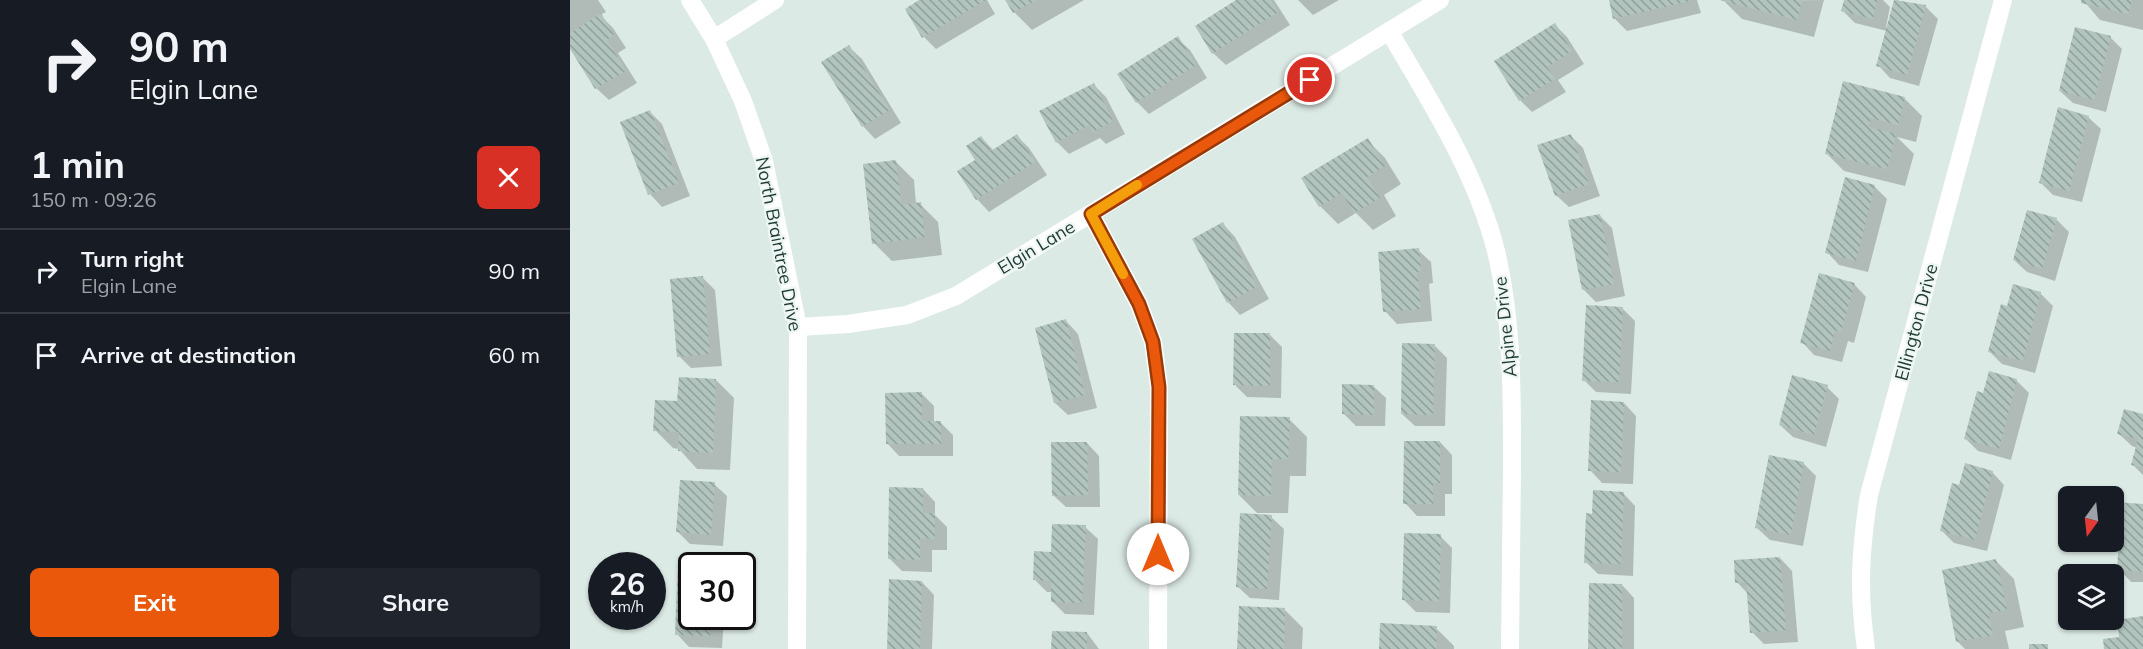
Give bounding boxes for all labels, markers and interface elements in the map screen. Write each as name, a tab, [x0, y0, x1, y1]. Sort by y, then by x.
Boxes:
text: 90 m	[129, 20, 229, 73]
icon: right	[30, 24, 108, 102]
pin	[1284, 54, 1335, 105]
icon: arrive	[1293, 63, 1326, 96]
text: Elgin Lane	[129, 72, 258, 106]
text: 1 min	[30, 142, 125, 187]
button: close	[477, 146, 540, 209]
street label: North Braintree Drive	[751, 155, 807, 333]
text: 150 m · 09:26	[30, 187, 156, 212]
street label: Elgin Lane	[993, 215, 1079, 279]
text: Turn right	[81, 245, 184, 273]
icon: right	[30, 255, 63, 288]
text: 90 m	[489, 257, 540, 285]
street label: Ellington Drive	[1889, 261, 1943, 383]
text: Elgin Lane	[81, 273, 177, 298]
street label: Alpine Drive	[1488, 276, 1522, 378]
icon: arrive	[30, 339, 63, 372]
text: Arrive at destination	[81, 341, 296, 369]
text: 60 m	[489, 341, 540, 369]
north arrow	[2058, 486, 2124, 552]
map controls	[2058, 486, 2124, 630]
position arrow	[1126, 522, 1190, 586]
speed limit sign: 30	[678, 552, 756, 630]
button: layers	[2058, 564, 2124, 630]
text: 26	[609, 565, 645, 603]
button: Exit	[30, 568, 279, 637]
button: Share	[291, 568, 540, 637]
text: km/h	[610, 597, 644, 616]

